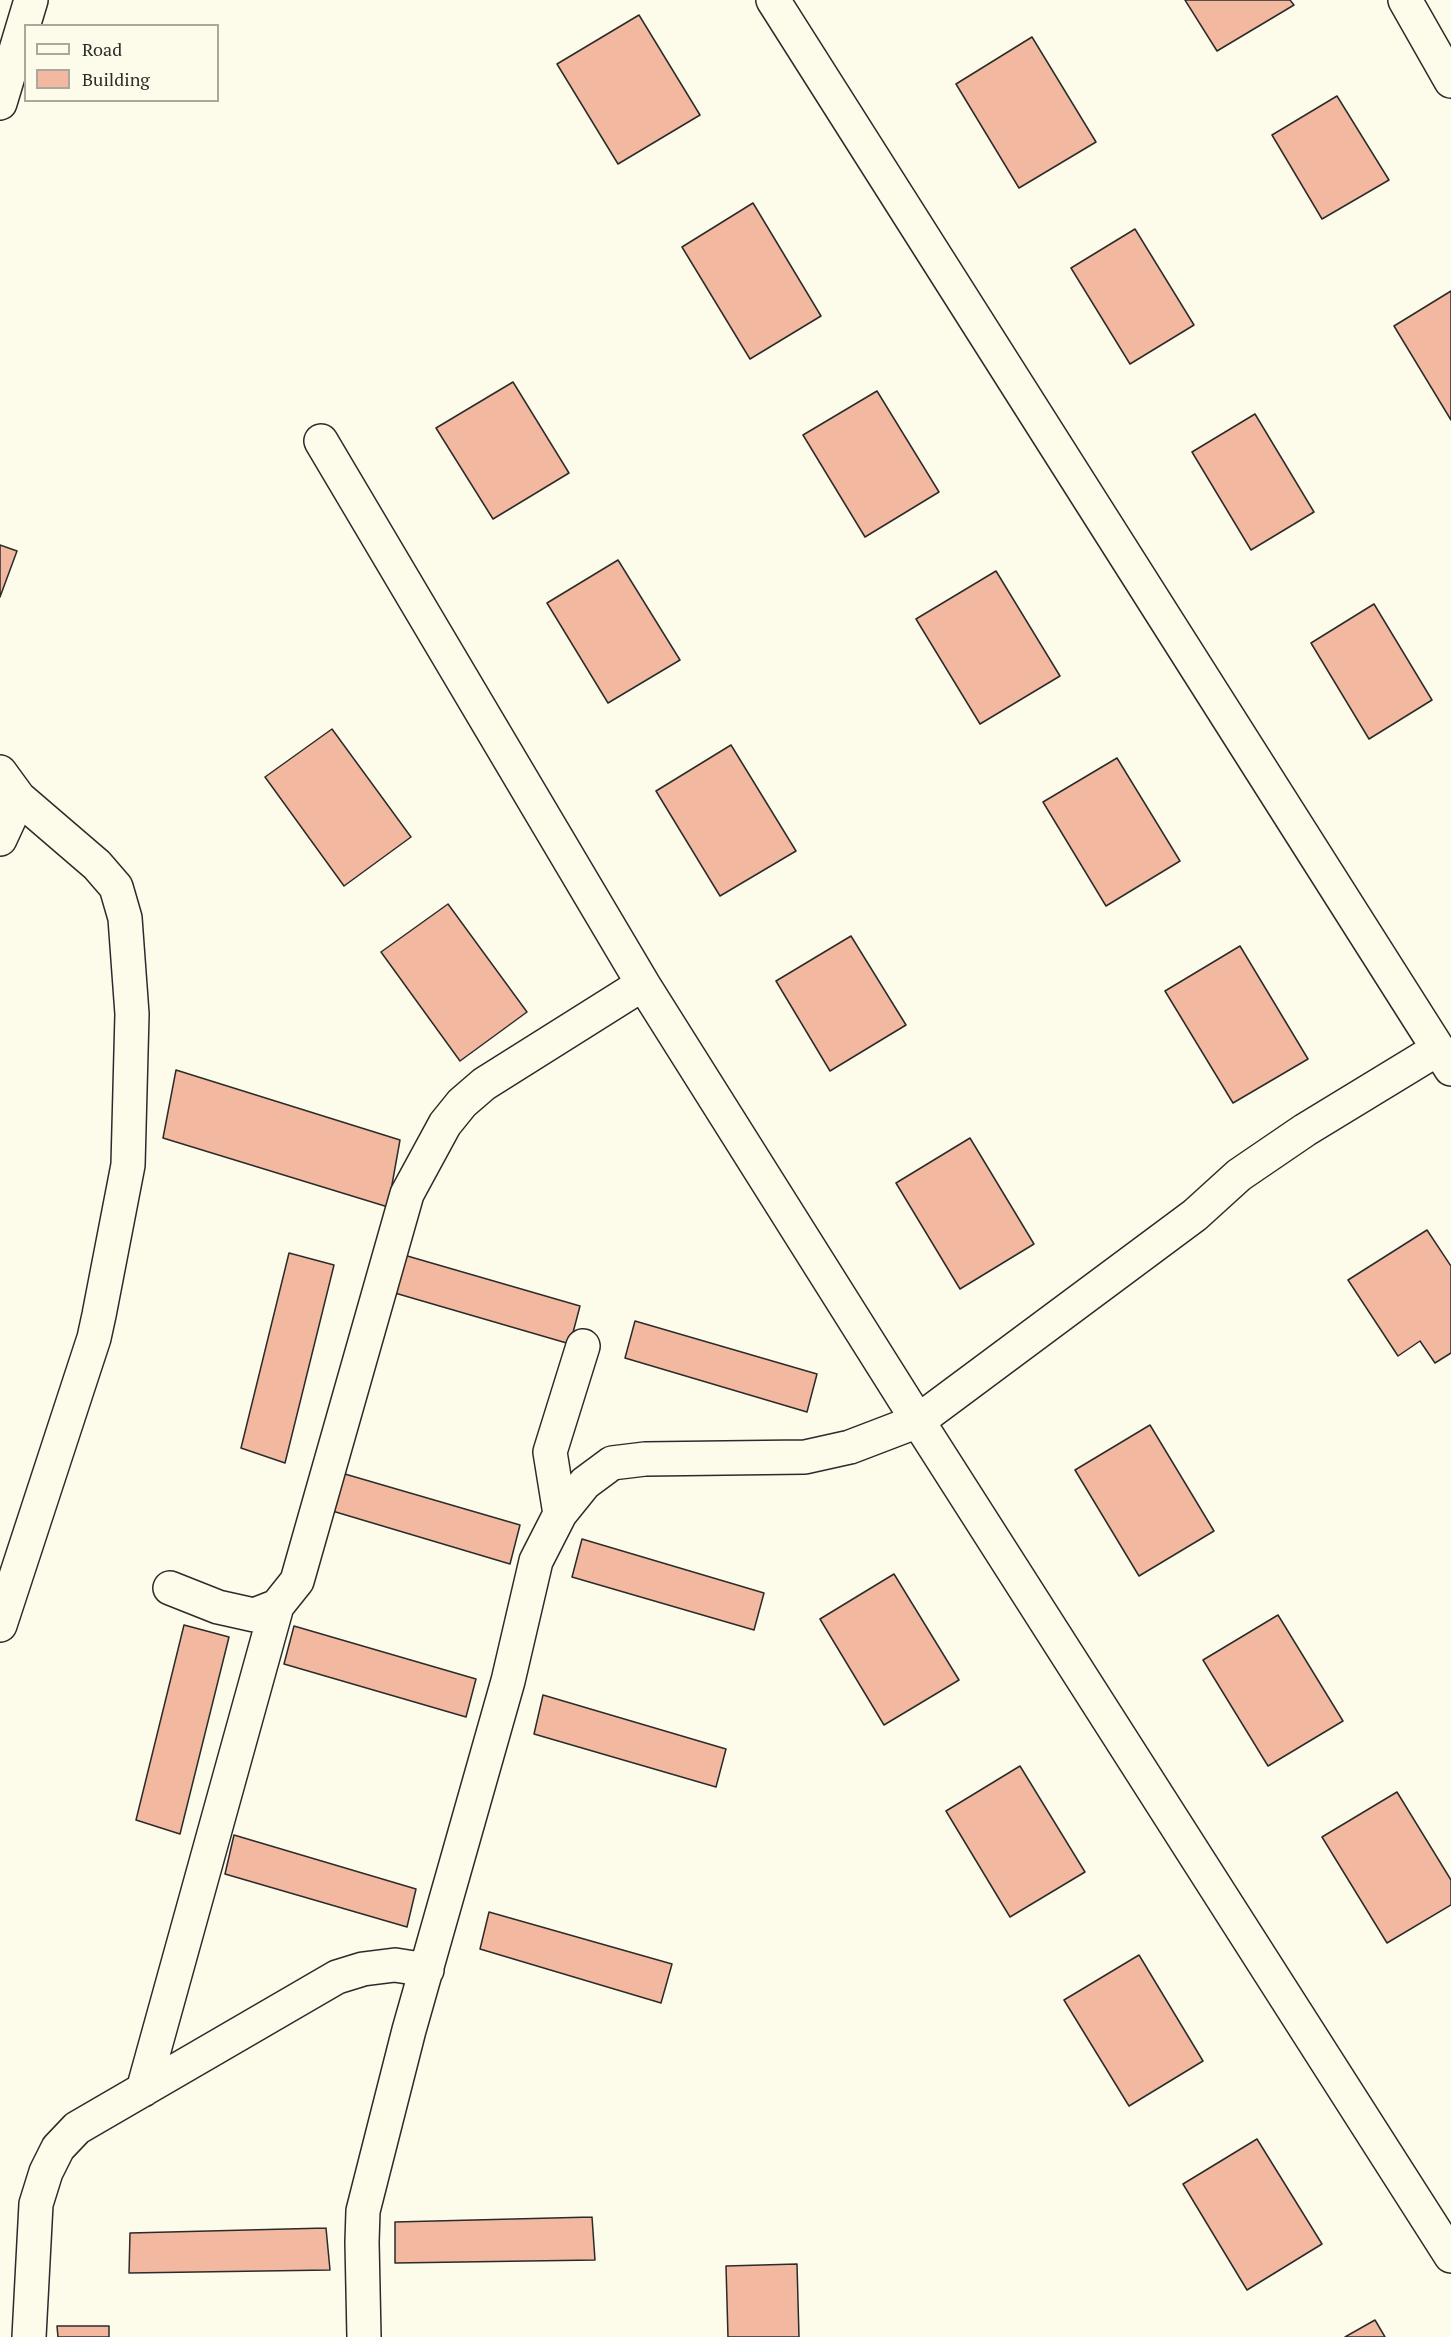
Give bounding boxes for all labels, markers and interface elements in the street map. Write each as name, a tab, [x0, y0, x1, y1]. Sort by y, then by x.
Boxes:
legend	[24, 24, 219, 102]
text: Road	[82, 37, 122, 61]
text: Building	[82, 67, 150, 91]

